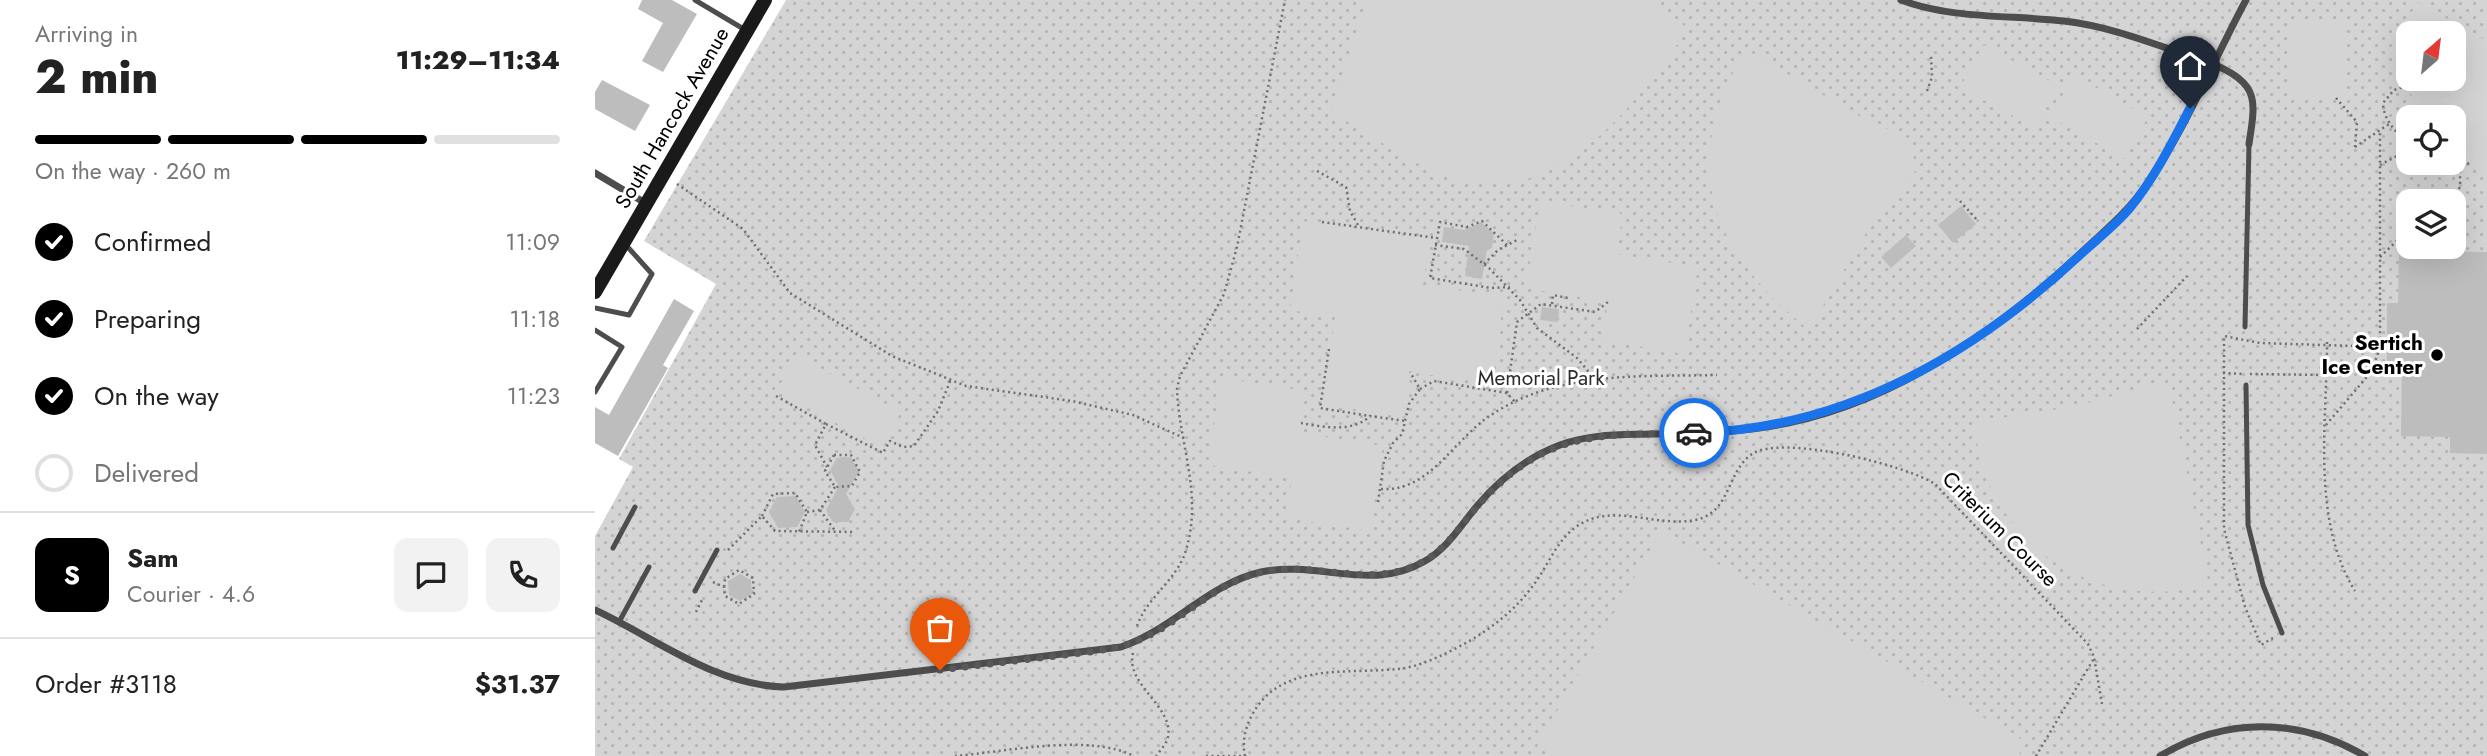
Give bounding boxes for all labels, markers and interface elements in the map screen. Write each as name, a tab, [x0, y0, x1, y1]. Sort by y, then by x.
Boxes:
text: Arriving in	[35, 17, 138, 51]
north arrow	[2396, 21, 2466, 91]
map controls	[2396, 21, 2466, 259]
street label: South Hancock Avenue	[608, 22, 736, 214]
pin	[2160, 36, 2220, 108]
text: 11:29–11:34	[396, 41, 560, 79]
text: 2 min	[35, 44, 159, 110]
icon: home	[2171, 47, 2209, 85]
button: locate	[2396, 105, 2466, 175]
text: On the way · 260 m	[35, 154, 231, 188]
button: layers	[2396, 189, 2466, 259]
icon: check	[35, 223, 73, 261]
text: Confirmed	[94, 223, 211, 261]
text: 11:09	[505, 225, 560, 259]
icon: check	[35, 300, 73, 338]
text: Preparing	[94, 300, 201, 338]
text: 11:18	[509, 302, 560, 336]
place label: Sertich Ice Center	[2321, 328, 2423, 382]
marker: Sertich Ice Center	[2429, 347, 2445, 363]
park label: Memorial Park	[1478, 363, 1605, 393]
icon: check	[35, 377, 73, 415]
text: On the way	[94, 377, 219, 415]
text: 11:23	[507, 379, 560, 413]
courier	[1659, 398, 1729, 468]
icon: car	[1675, 414, 1713, 452]
text: Delivered	[94, 454, 199, 492]
street label: Criterium Course	[1935, 464, 2065, 594]
button: chat	[394, 538, 468, 612]
button: phone	[486, 538, 560, 612]
text: Sam	[127, 539, 179, 577]
text: S	[64, 556, 80, 594]
text: Courier · 4.6	[127, 577, 255, 611]
pin	[910, 598, 970, 670]
icon: bag	[921, 609, 959, 647]
text: Order #3118	[35, 665, 177, 703]
text: $31.37	[475, 665, 560, 703]

